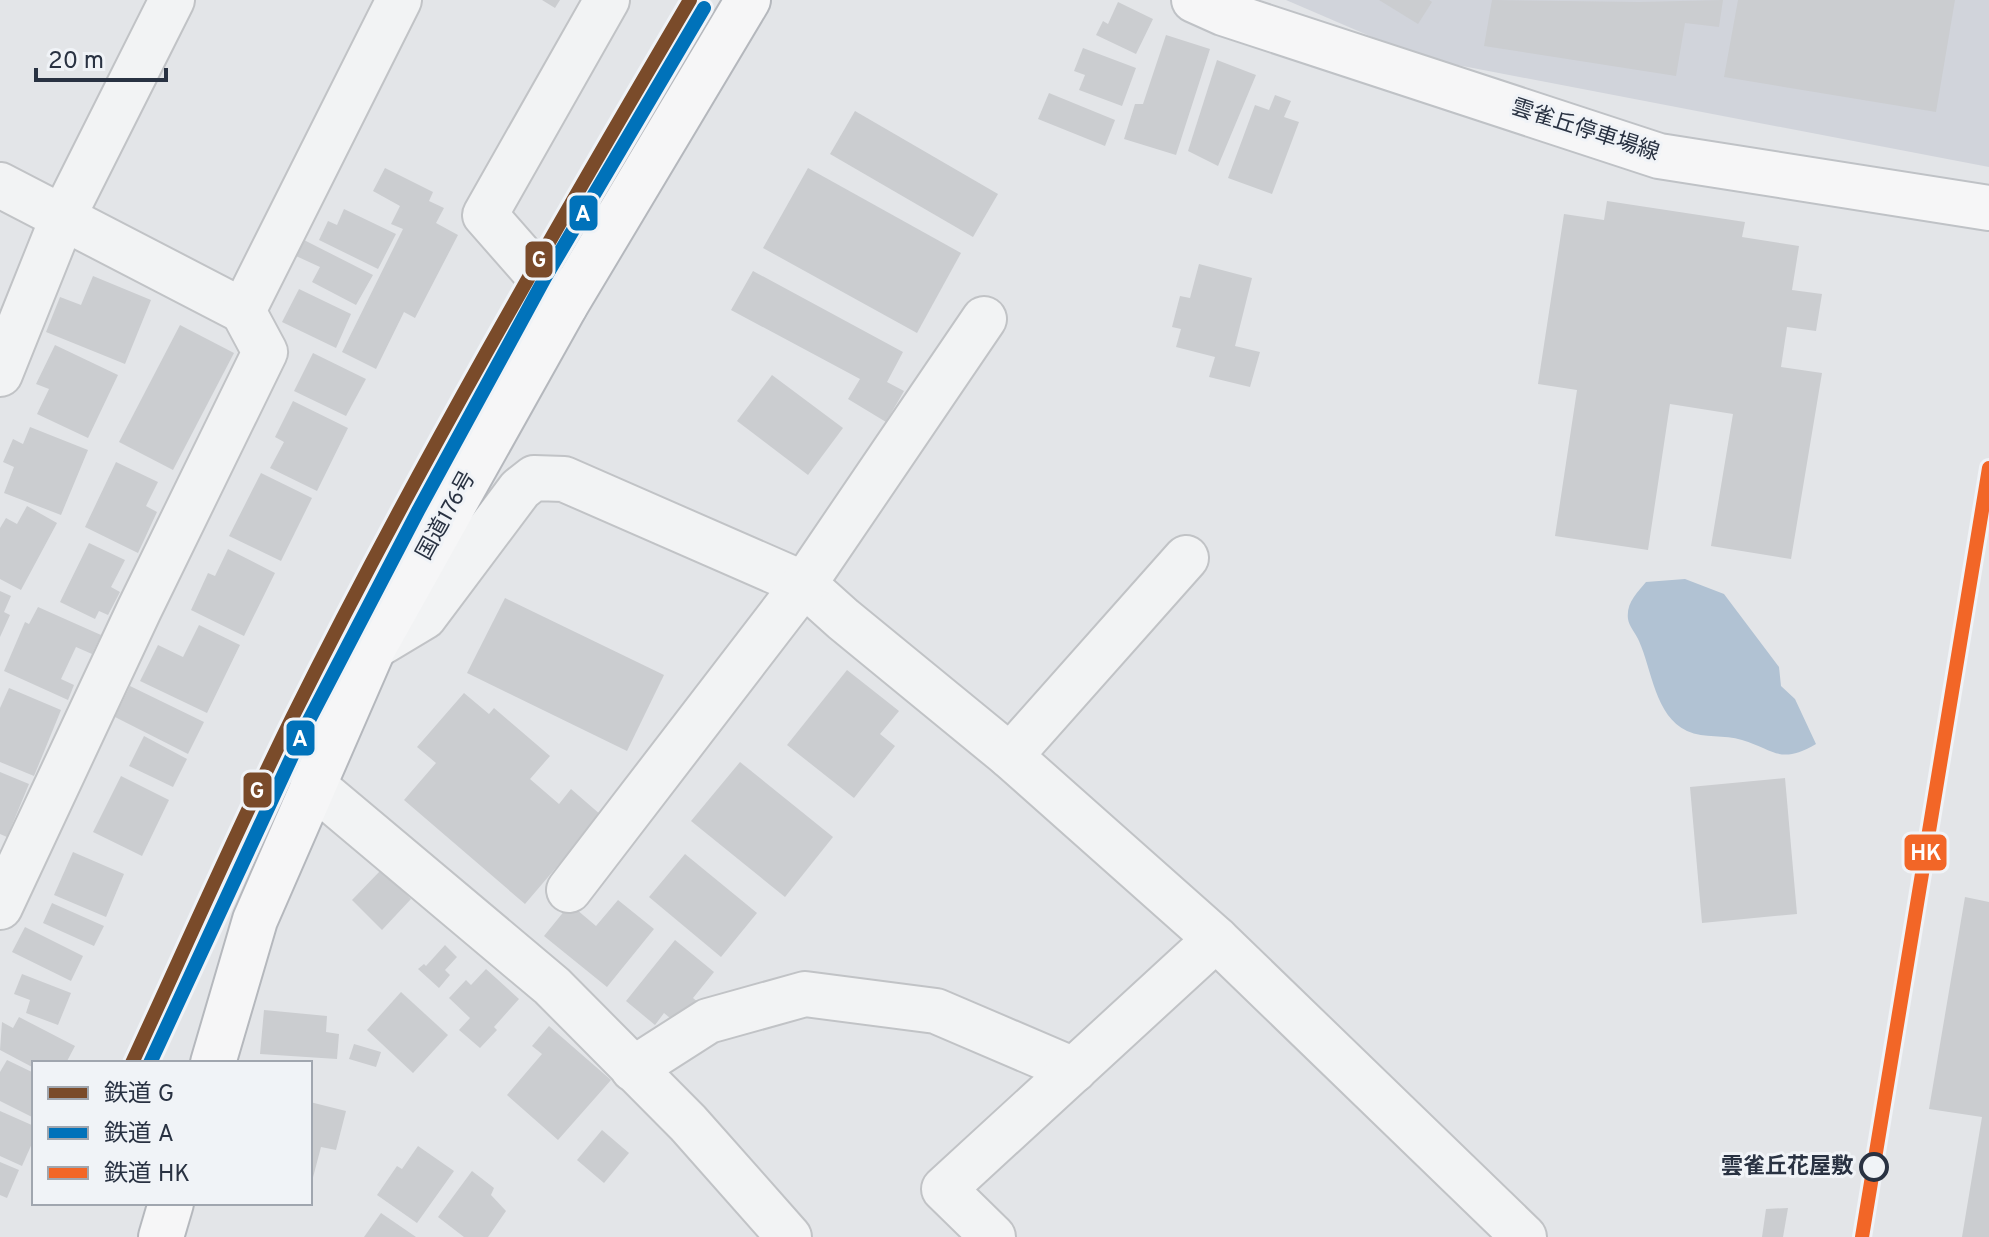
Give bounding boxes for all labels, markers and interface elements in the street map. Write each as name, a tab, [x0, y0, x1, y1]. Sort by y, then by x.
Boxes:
scale bar	[36, 32, 166, 82]
text: 20 m	[48, 47, 104, 77]
street label: 雲雀丘停車場線	[1508, 94, 1662, 168]
line badge: A	[568, 194, 599, 232]
text: A	[575, 202, 591, 229]
line badge: G	[524, 240, 554, 279]
text: G	[532, 248, 547, 275]
street label: 国道176号	[412, 467, 482, 565]
line badge: A	[285, 719, 316, 757]
text: A	[292, 727, 308, 754]
line badge: G	[242, 771, 273, 809]
text: G	[250, 779, 265, 806]
line badge: HK	[1903, 833, 1948, 872]
text: HK	[1910, 841, 1942, 868]
legend	[32, 1061, 312, 1205]
text: 鉄道 G	[104, 1080, 174, 1110]
text: 鉄道 A	[104, 1120, 174, 1150]
marker: 雲雀丘花屋敷	[1860, 1153, 1888, 1181]
place label: 雲雀丘花屋敷	[1721, 1154, 1853, 1181]
text: 鉄道 HK	[104, 1160, 190, 1190]

